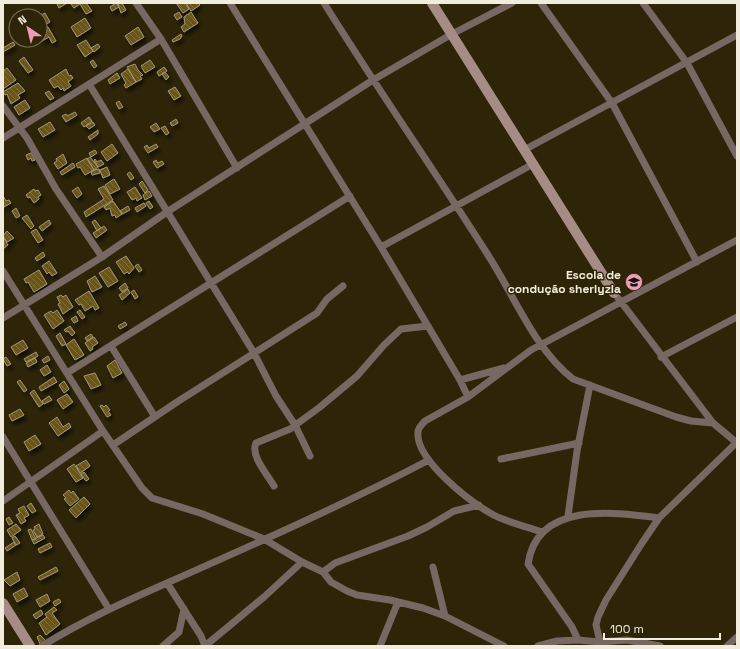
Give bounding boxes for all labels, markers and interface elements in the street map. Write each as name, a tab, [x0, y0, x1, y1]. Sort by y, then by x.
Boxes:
north arrow	[8, 8, 48, 48]
text: N	[15, 12, 29, 28]
place label: Escola de condução sherlyzia	[508, 267, 621, 297]
school or university icon: Escola de condução sherlyzia	[624, 272, 644, 292]
scale bar	[604, 615, 720, 641]
text: 100 m	[610, 621, 644, 637]

